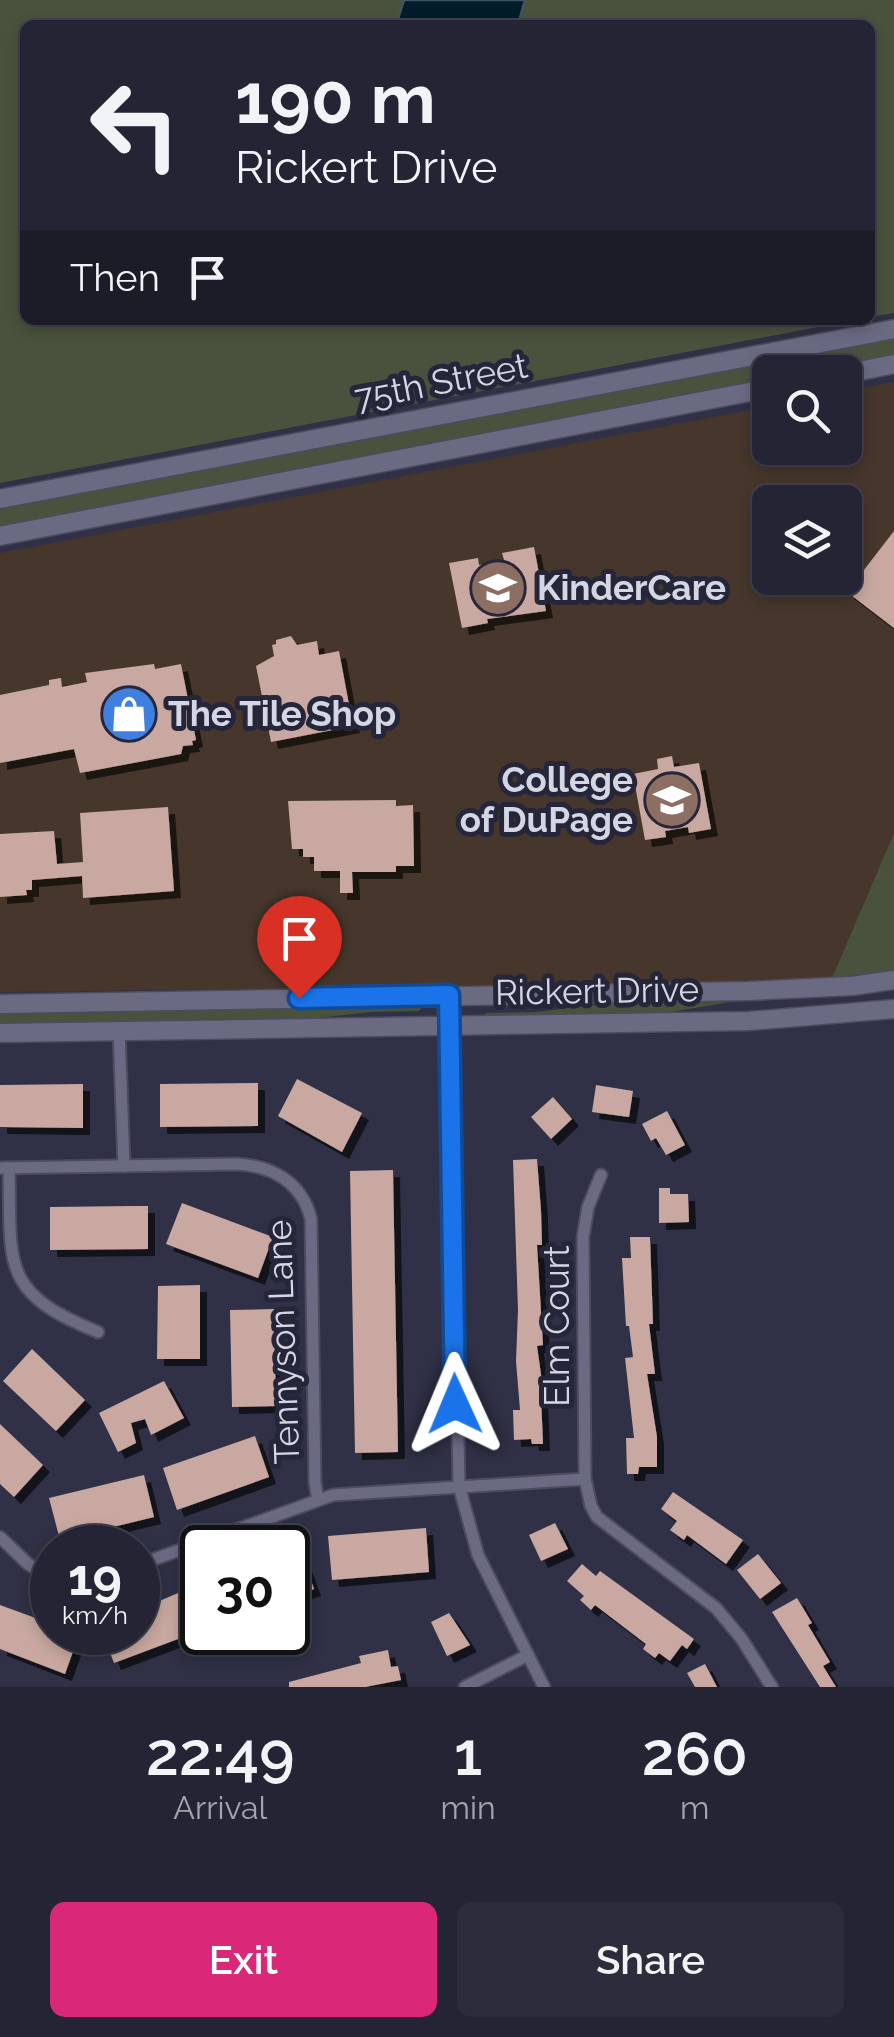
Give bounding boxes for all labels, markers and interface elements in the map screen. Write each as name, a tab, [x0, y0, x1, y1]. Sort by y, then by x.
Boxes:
text: 190 m	[235, 57, 436, 139]
icon: left	[70, 60, 200, 190]
text: Rickert Drive	[235, 141, 497, 194]
icon: arrive	[180, 250, 235, 305]
text: Then	[70, 255, 160, 300]
street label: 75th Street	[351, 345, 531, 418]
map controls	[752, 355, 862, 595]
button: search	[752, 355, 862, 465]
button: layers	[752, 485, 862, 595]
school or university icon: KinderCare	[468, 558, 528, 618]
place label: KinderCare	[537, 567, 726, 608]
shop icon: The Tile Shop	[99, 684, 159, 744]
place label: The Tile Shop	[168, 693, 396, 734]
place label: College of DuPage	[460, 759, 633, 840]
school or university icon: College of DuPage	[642, 770, 702, 830]
pin	[257, 896, 342, 999]
icon: arrive	[272, 911, 327, 966]
street label: Rickert Drive	[495, 968, 699, 1013]
street label: Tennyson Lane	[258, 1219, 307, 1465]
street label: Elm Court	[536, 1245, 577, 1407]
position arrow	[403, 1352, 507, 1456]
speed limit sign: 30	[180, 1525, 310, 1655]
text: 19	[68, 1548, 122, 1607]
text: km/h	[62, 1600, 128, 1630]
text: 22:49	[146, 1719, 295, 1789]
text: 1	[454, 1719, 482, 1789]
text: 260	[642, 1719, 748, 1789]
text: Arrival	[173, 1789, 267, 1826]
text: min	[441, 1789, 496, 1826]
text: m	[680, 1789, 710, 1826]
button: Exit	[50, 1902, 437, 2017]
button: Share	[457, 1902, 844, 2017]

